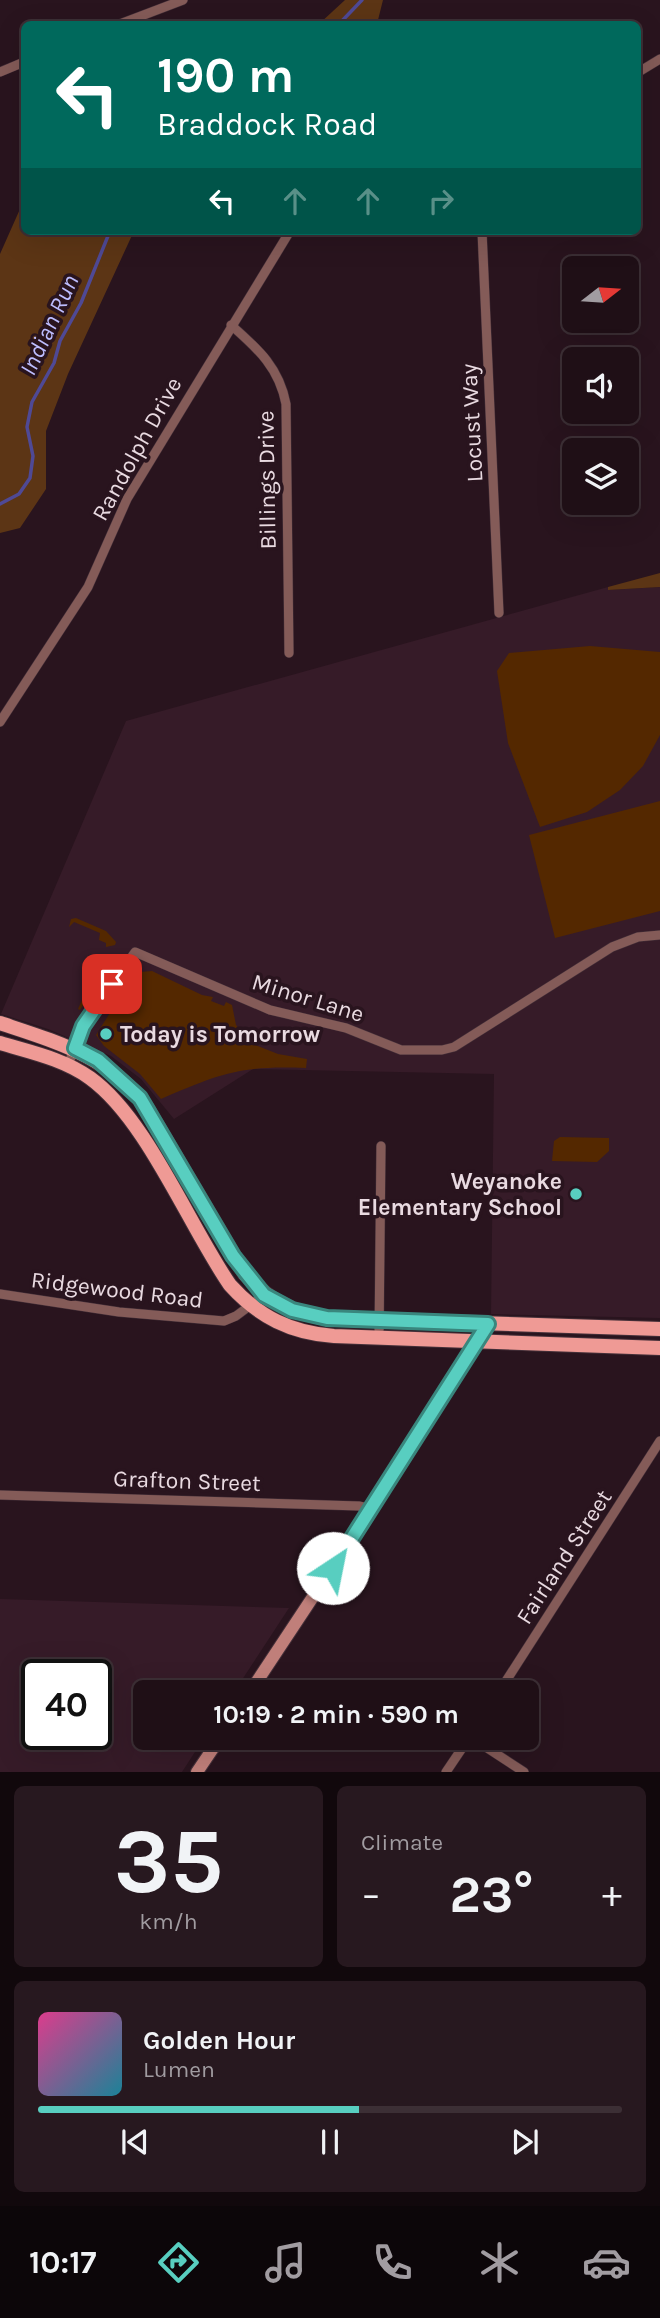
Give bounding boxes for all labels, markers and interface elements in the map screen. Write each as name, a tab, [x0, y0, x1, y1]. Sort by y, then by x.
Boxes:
text: 190 m	[157, 47, 294, 104]
icon: left	[42, 49, 133, 140]
text: Braddock Road	[157, 106, 377, 143]
icon: left	[203, 182, 241, 220]
icon: ahead	[276, 182, 314, 220]
icon: ahead	[349, 182, 387, 220]
icon: right	[422, 182, 460, 220]
north arrow	[562, 256, 639, 332]
map controls	[562, 256, 639, 515]
water label: Indian Run	[13, 270, 85, 380]
button: sound	[562, 347, 639, 424]
street label: Locust Way	[455, 363, 489, 483]
street label: Randolph Drive	[86, 373, 188, 525]
street label: Billings Drive	[252, 410, 282, 550]
button: layers	[562, 438, 639, 515]
pin	[82, 954, 142, 1014]
icon: arrive	[93, 965, 131, 1003]
street label: Minor Lane	[249, 968, 367, 1028]
place label: Today is Tomorrow	[120, 1021, 321, 1048]
marker: Today is Tomorrow	[98, 1026, 114, 1042]
place label: Weyanoke Elementary School	[358, 1168, 562, 1221]
marker: Weyanoke Elementary School	[568, 1186, 584, 1202]
street label: Ridgewood Road	[29, 1266, 205, 1314]
street label: Grafton Street	[113, 1465, 261, 1497]
street label: Fairland Street	[511, 1485, 618, 1629]
position arrow	[296, 1531, 370, 1605]
speed limit sign: 40	[21, 1659, 112, 1750]
text: 10:19 · 2 min · 590 m	[213, 1699, 459, 1730]
text: 35	[114, 1809, 223, 1915]
text: Climate	[361, 1829, 443, 1856]
text: 23°	[449, 1864, 534, 1925]
text: −	[361, 1872, 381, 1917]
text: +	[602, 1872, 622, 1917]
text: km/h	[139, 1908, 198, 1935]
text: Golden Hour	[143, 2025, 295, 2056]
text: Lumen	[143, 2056, 215, 2083]
icon: previous	[116, 2123, 154, 2161]
icon: pause	[311, 2123, 349, 2161]
icon: next	[506, 2123, 544, 2161]
icon: directions	[154, 2238, 203, 2287]
icon: music	[261, 2238, 310, 2287]
icon: phone	[368, 2238, 417, 2287]
icon: climate	[475, 2238, 524, 2287]
icon: car	[582, 2238, 631, 2287]
text: 10:17	[29, 2244, 97, 2281]

